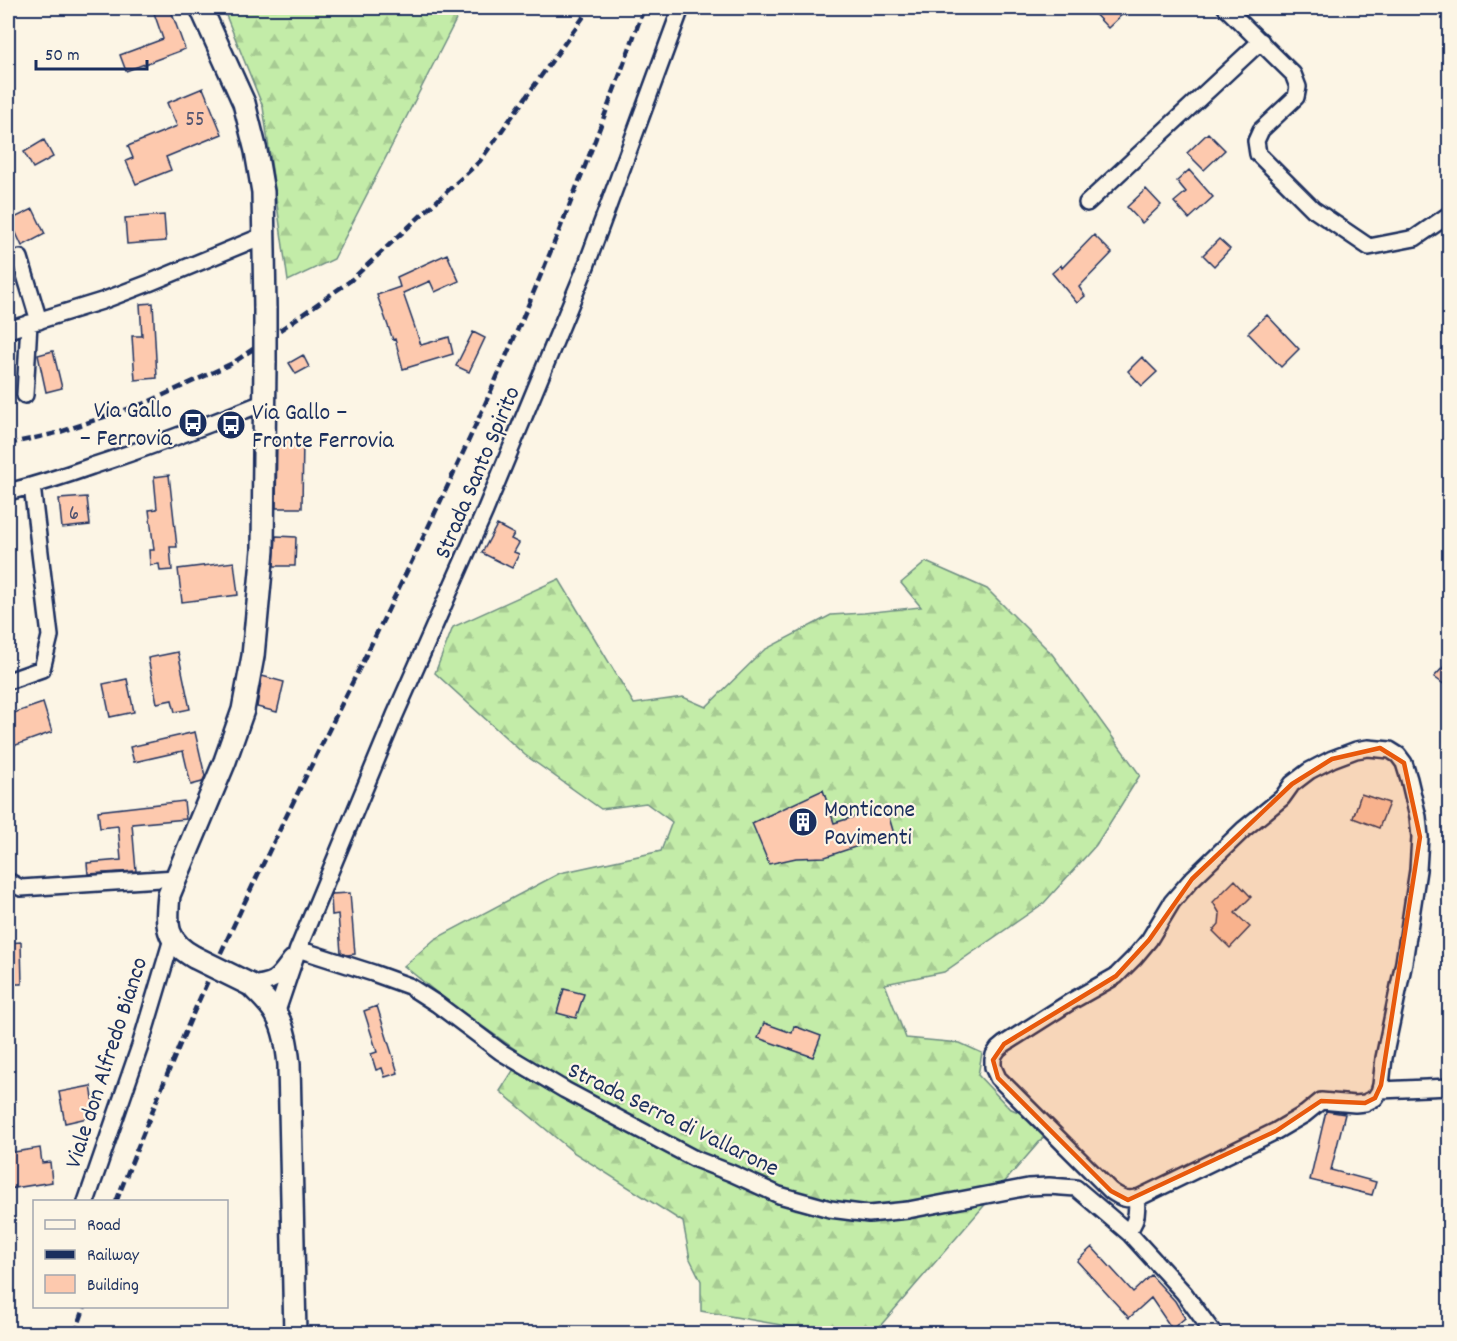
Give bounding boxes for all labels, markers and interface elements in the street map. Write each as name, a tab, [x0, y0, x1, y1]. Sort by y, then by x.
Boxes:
scale bar	[36, 33, 147, 71]
text: 50 m	[45, 44, 80, 69]
house number: 55	[185, 106, 205, 136]
street label: Strada Santo Spirito	[427, 382, 530, 565]
place label: Via Gallo – Ferrovia	[79, 395, 173, 457]
place label: Via Gallo – Fronte Ferrovia	[252, 397, 394, 459]
bus stop icon: Via Gallo – Ferrovia	[177, 407, 209, 439]
bus stop icon: Via Gallo – Fronte Ferrovia	[215, 409, 247, 441]
house number: 6	[69, 500, 79, 530]
place label: Monticone Pavimenti	[824, 794, 915, 856]
building icon: Monticone Pavimenti	[787, 806, 819, 838]
street label: Viale don Alfredo Bianco	[58, 953, 158, 1173]
street label: Strada Serra di Vallarone	[561, 1055, 784, 1187]
legend	[33, 1200, 228, 1308]
text: Road	[87, 1214, 121, 1239]
text: Railway	[87, 1244, 140, 1269]
text: Building	[87, 1274, 139, 1299]

